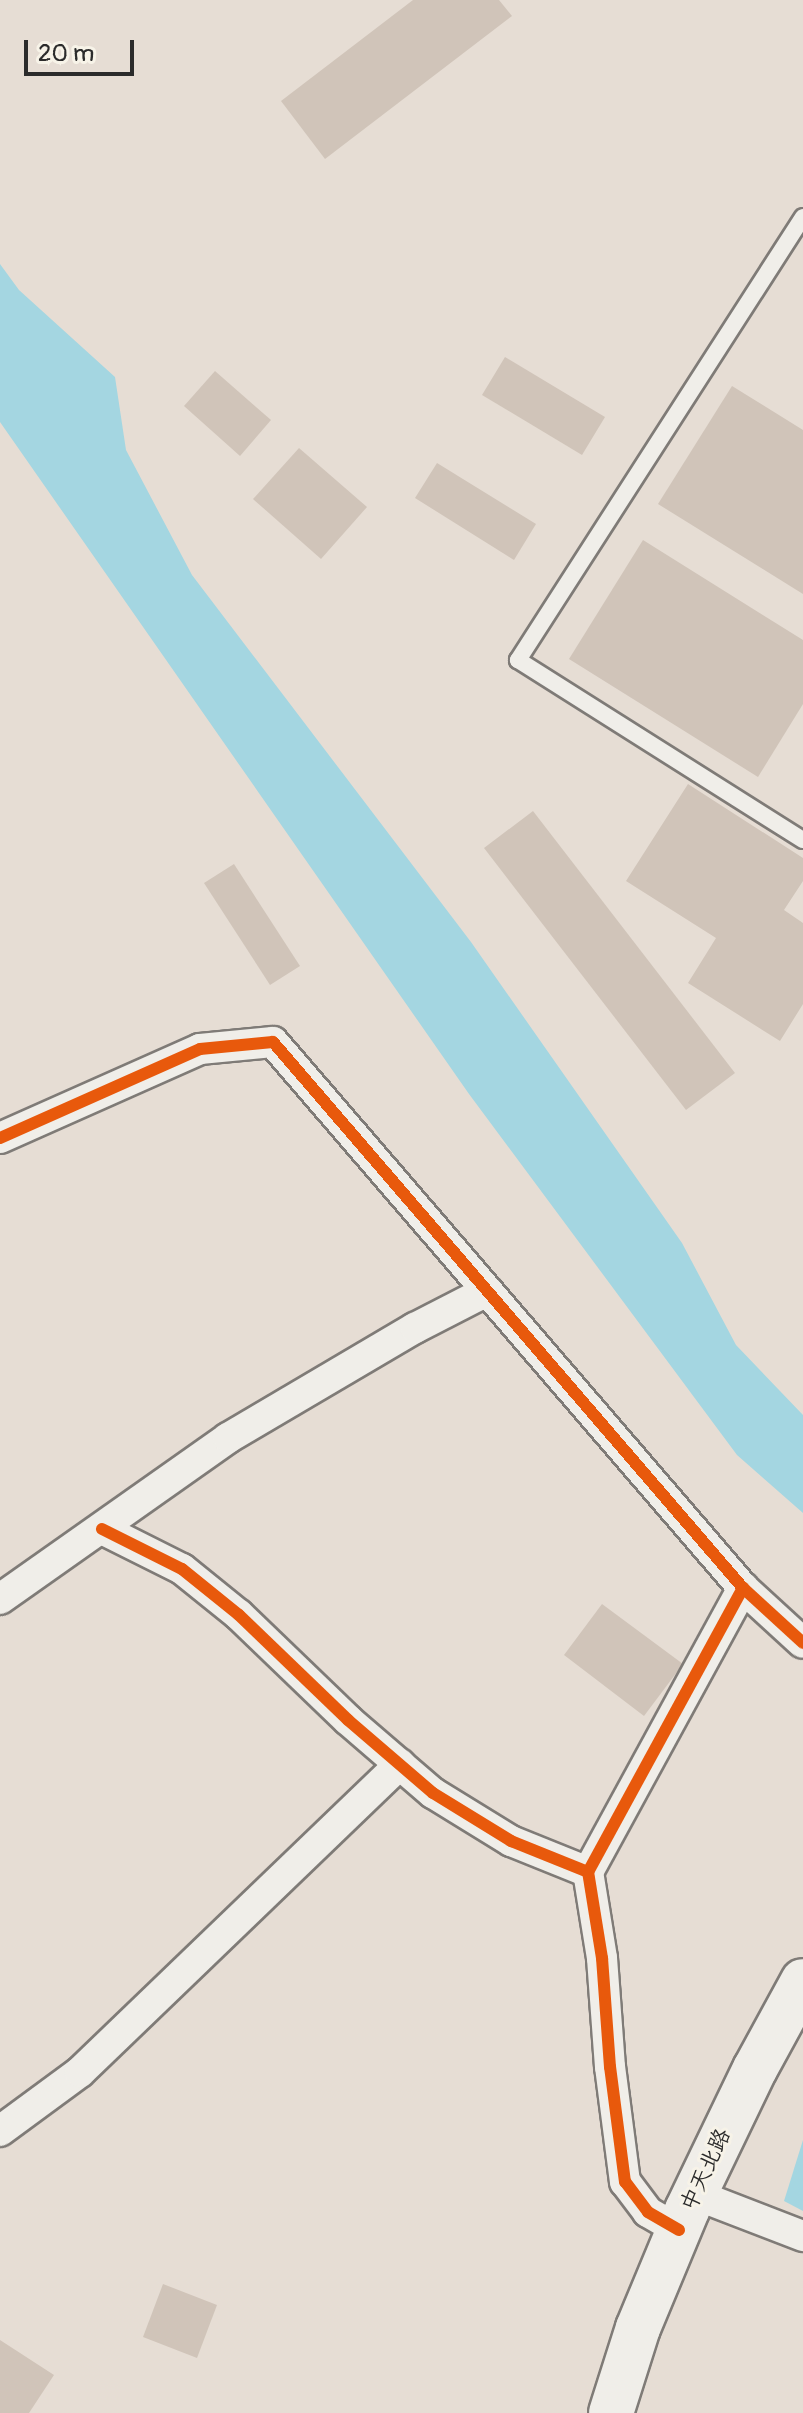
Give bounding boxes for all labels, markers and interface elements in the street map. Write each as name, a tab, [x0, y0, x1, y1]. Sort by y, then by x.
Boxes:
scale bar	[28, 24, 138, 74]
text: 20 m	[38, 39, 94, 68]
street label: 中天北路	[675, 2125, 737, 2215]

